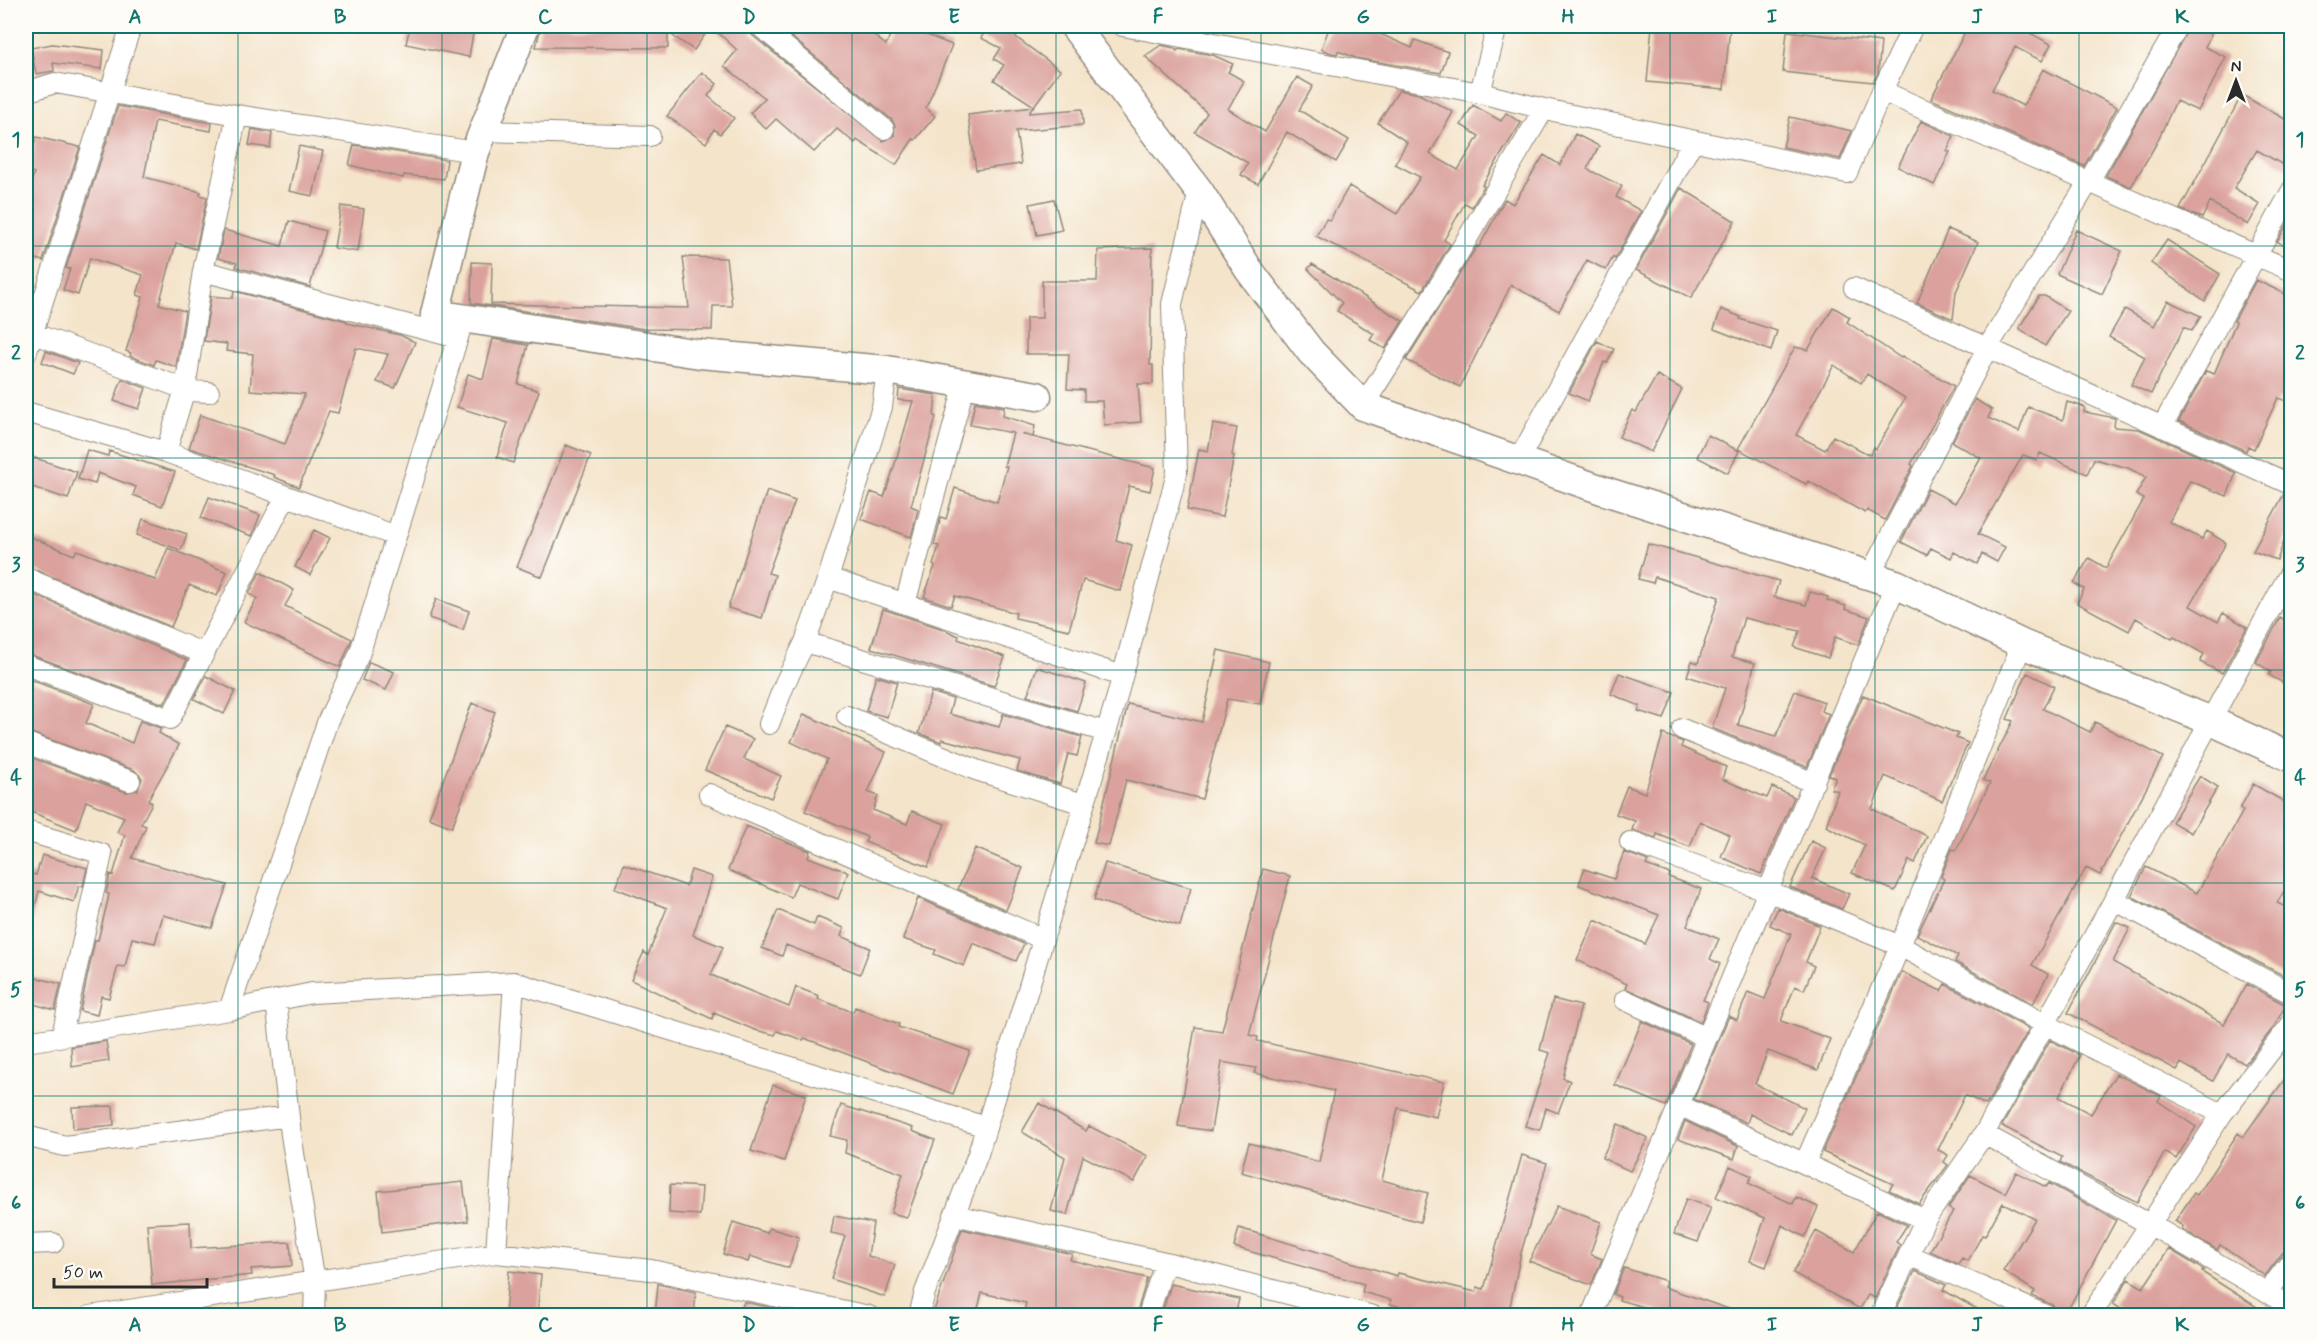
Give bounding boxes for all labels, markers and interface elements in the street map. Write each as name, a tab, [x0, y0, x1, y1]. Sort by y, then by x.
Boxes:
text: A	[128, 4, 142, 31]
text: B	[334, 4, 347, 31]
text: C	[538, 4, 553, 31]
text: D	[742, 4, 756, 31]
text: E	[948, 4, 960, 31]
text: F	[1153, 4, 1164, 31]
text: G	[1356, 4, 1370, 31]
text: H	[1561, 4, 1575, 31]
text: I	[1767, 4, 1777, 31]
text: J	[1971, 4, 1983, 31]
text: K	[2175, 4, 2190, 31]
north arrow	[2206, 51, 2266, 111]
text: N	[2231, 57, 2241, 78]
text: 1	[12, 127, 20, 154]
text: 1	[2296, 127, 2304, 154]
text: 2	[11, 340, 21, 367]
text: 2	[2295, 340, 2305, 367]
text: 3	[11, 552, 21, 579]
text: 3	[2295, 552, 2305, 579]
text: 4	[10, 765, 22, 792]
text: 4	[2294, 765, 2306, 792]
text: 5	[10, 977, 22, 1004]
text: 5	[2294, 977, 2306, 1004]
text: 6	[11, 1190, 21, 1217]
text: 6	[2295, 1190, 2305, 1217]
scale bar	[54, 1251, 207, 1289]
text: 50 m	[63, 1261, 103, 1285]
text: A	[128, 1312, 142, 1339]
text: B	[334, 1312, 347, 1339]
text: C	[538, 1312, 553, 1339]
text: D	[742, 1312, 756, 1339]
text: E	[948, 1312, 960, 1339]
text: F	[1153, 1312, 1164, 1339]
text: G	[1356, 1312, 1370, 1339]
text: H	[1561, 1312, 1575, 1339]
text: I	[1767, 1312, 1777, 1339]
text: J	[1971, 1312, 1983, 1339]
text: K	[2175, 1312, 2190, 1339]

